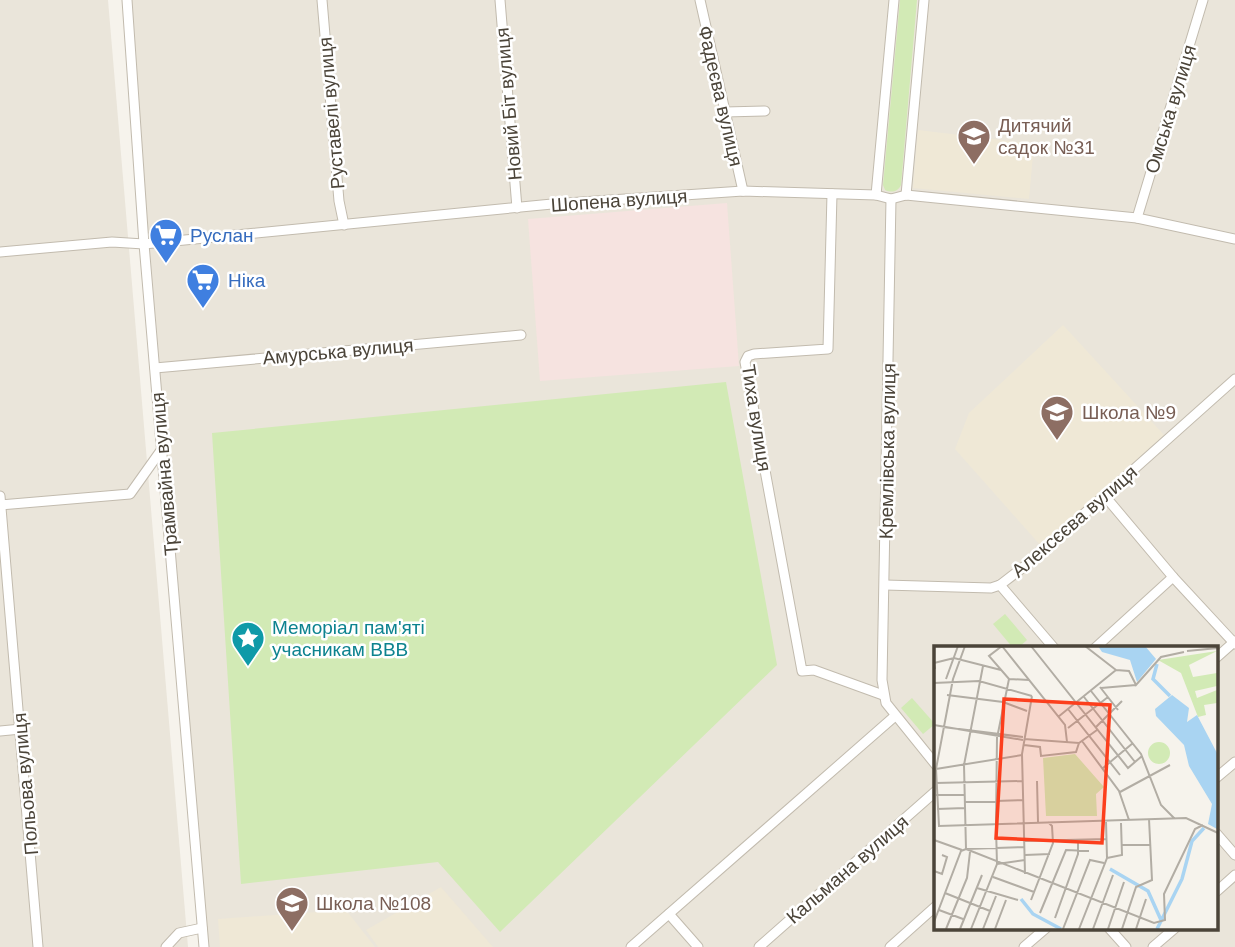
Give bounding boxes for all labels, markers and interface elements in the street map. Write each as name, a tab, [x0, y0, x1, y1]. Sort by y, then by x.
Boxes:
street label: Фадеєва вулиця	[694, 24, 747, 168]
street label: Новий Біт вулиця	[491, 27, 526, 181]
street label: Руставелі вулиця	[314, 36, 349, 190]
street label: Омська вулиця	[1141, 42, 1200, 176]
place label: Дитячий садок №31	[998, 115, 1095, 158]
school or university icon: Дитячий садок №31	[955, 117, 993, 166]
street label: Шопена вулиця	[550, 185, 688, 216]
supermarket icon: Руслан	[147, 216, 185, 265]
place label: Руслан	[190, 225, 254, 246]
supermarket icon: Ніка	[184, 261, 222, 310]
place label: Ніка	[228, 270, 266, 291]
street label: Амурська вулиця	[262, 334, 414, 369]
street label: Тиха вулиця	[738, 363, 775, 473]
street label: Кремлівська вулиця	[875, 363, 900, 539]
street label: Трамвайна вулиця	[147, 391, 182, 556]
school or university icon: Школа №9	[1038, 393, 1076, 442]
place label: Школа №9	[1082, 402, 1176, 423]
street label: Алексєєва вулиця	[1007, 461, 1141, 581]
place label: Меморіал пам'яті учасникам ВВВ	[272, 617, 425, 660]
place icon: Меморіал пам'яті учасникам ВВВ	[229, 619, 267, 668]
inset map	[934, 646, 1218, 930]
street label: Польова вулиця	[9, 712, 42, 856]
street label: Кальмана вулиця	[782, 811, 912, 928]
school or university icon: Школа №108	[273, 884, 311, 933]
place label: Школа №108	[316, 893, 431, 914]

